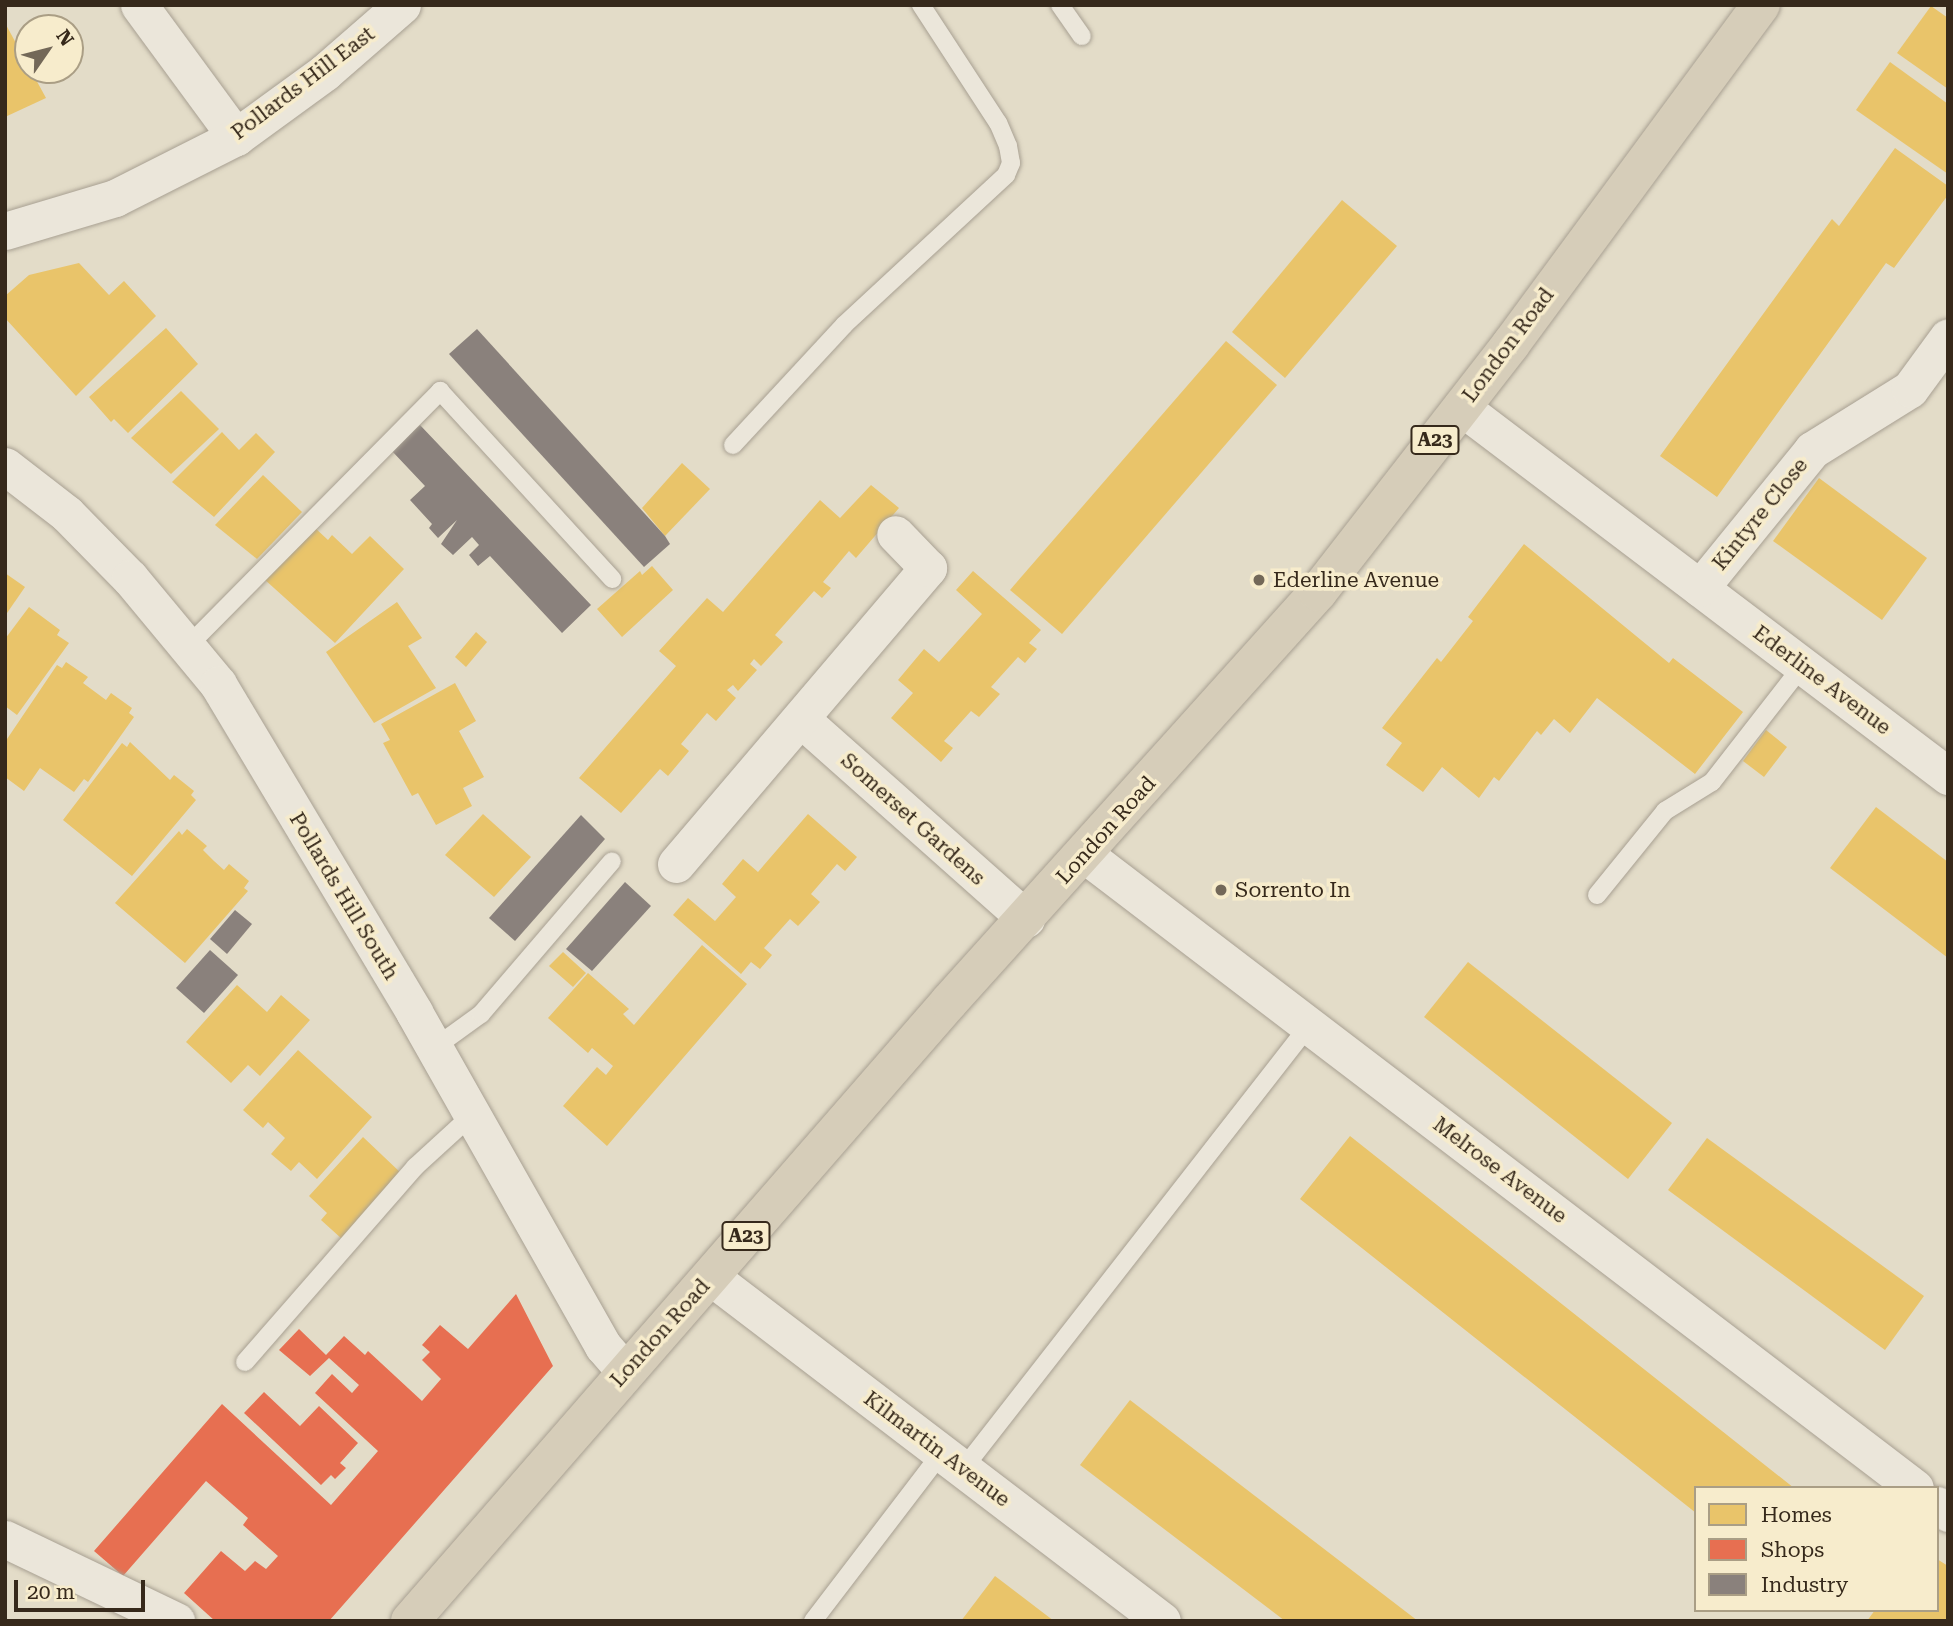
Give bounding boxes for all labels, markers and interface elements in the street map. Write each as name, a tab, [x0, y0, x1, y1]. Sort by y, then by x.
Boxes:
north arrow	[14, 14, 84, 84]
street label: Pollards Hill East	[226, 21, 380, 145]
text: N	[51, 25, 79, 50]
street label: London Road	[1457, 283, 1559, 407]
road number: A23	[1409, 424, 1461, 456]
street label: Kintyre Close	[1707, 453, 1813, 575]
place label: Ederline Avenue	[1273, 567, 1439, 593]
marker: Ederline Avenue	[1251, 572, 1267, 588]
street label: Ederline Avenue	[1748, 620, 1896, 740]
street label: Somerset Gardens	[836, 748, 990, 890]
street label: London Road	[1051, 771, 1161, 889]
street label: Pollards Hill South	[284, 808, 404, 984]
place label: Sorrento In	[1235, 877, 1351, 903]
marker: Sorrento In	[1213, 882, 1229, 898]
street label: Melrose Avenue	[1428, 1112, 1572, 1228]
road number: A23	[720, 1220, 772, 1252]
street label: London Road	[605, 1274, 715, 1392]
street label: Kilmartin Avenue	[859, 1386, 1015, 1512]
legend	[1694, 1486, 1939, 1612]
text: Homes	[1761, 1503, 1832, 1527]
text: Shops	[1761, 1538, 1824, 1562]
scale bar	[18, 1566, 149, 1610]
text: Industry	[1761, 1573, 1848, 1597]
text: 20 m	[27, 1580, 75, 1604]

